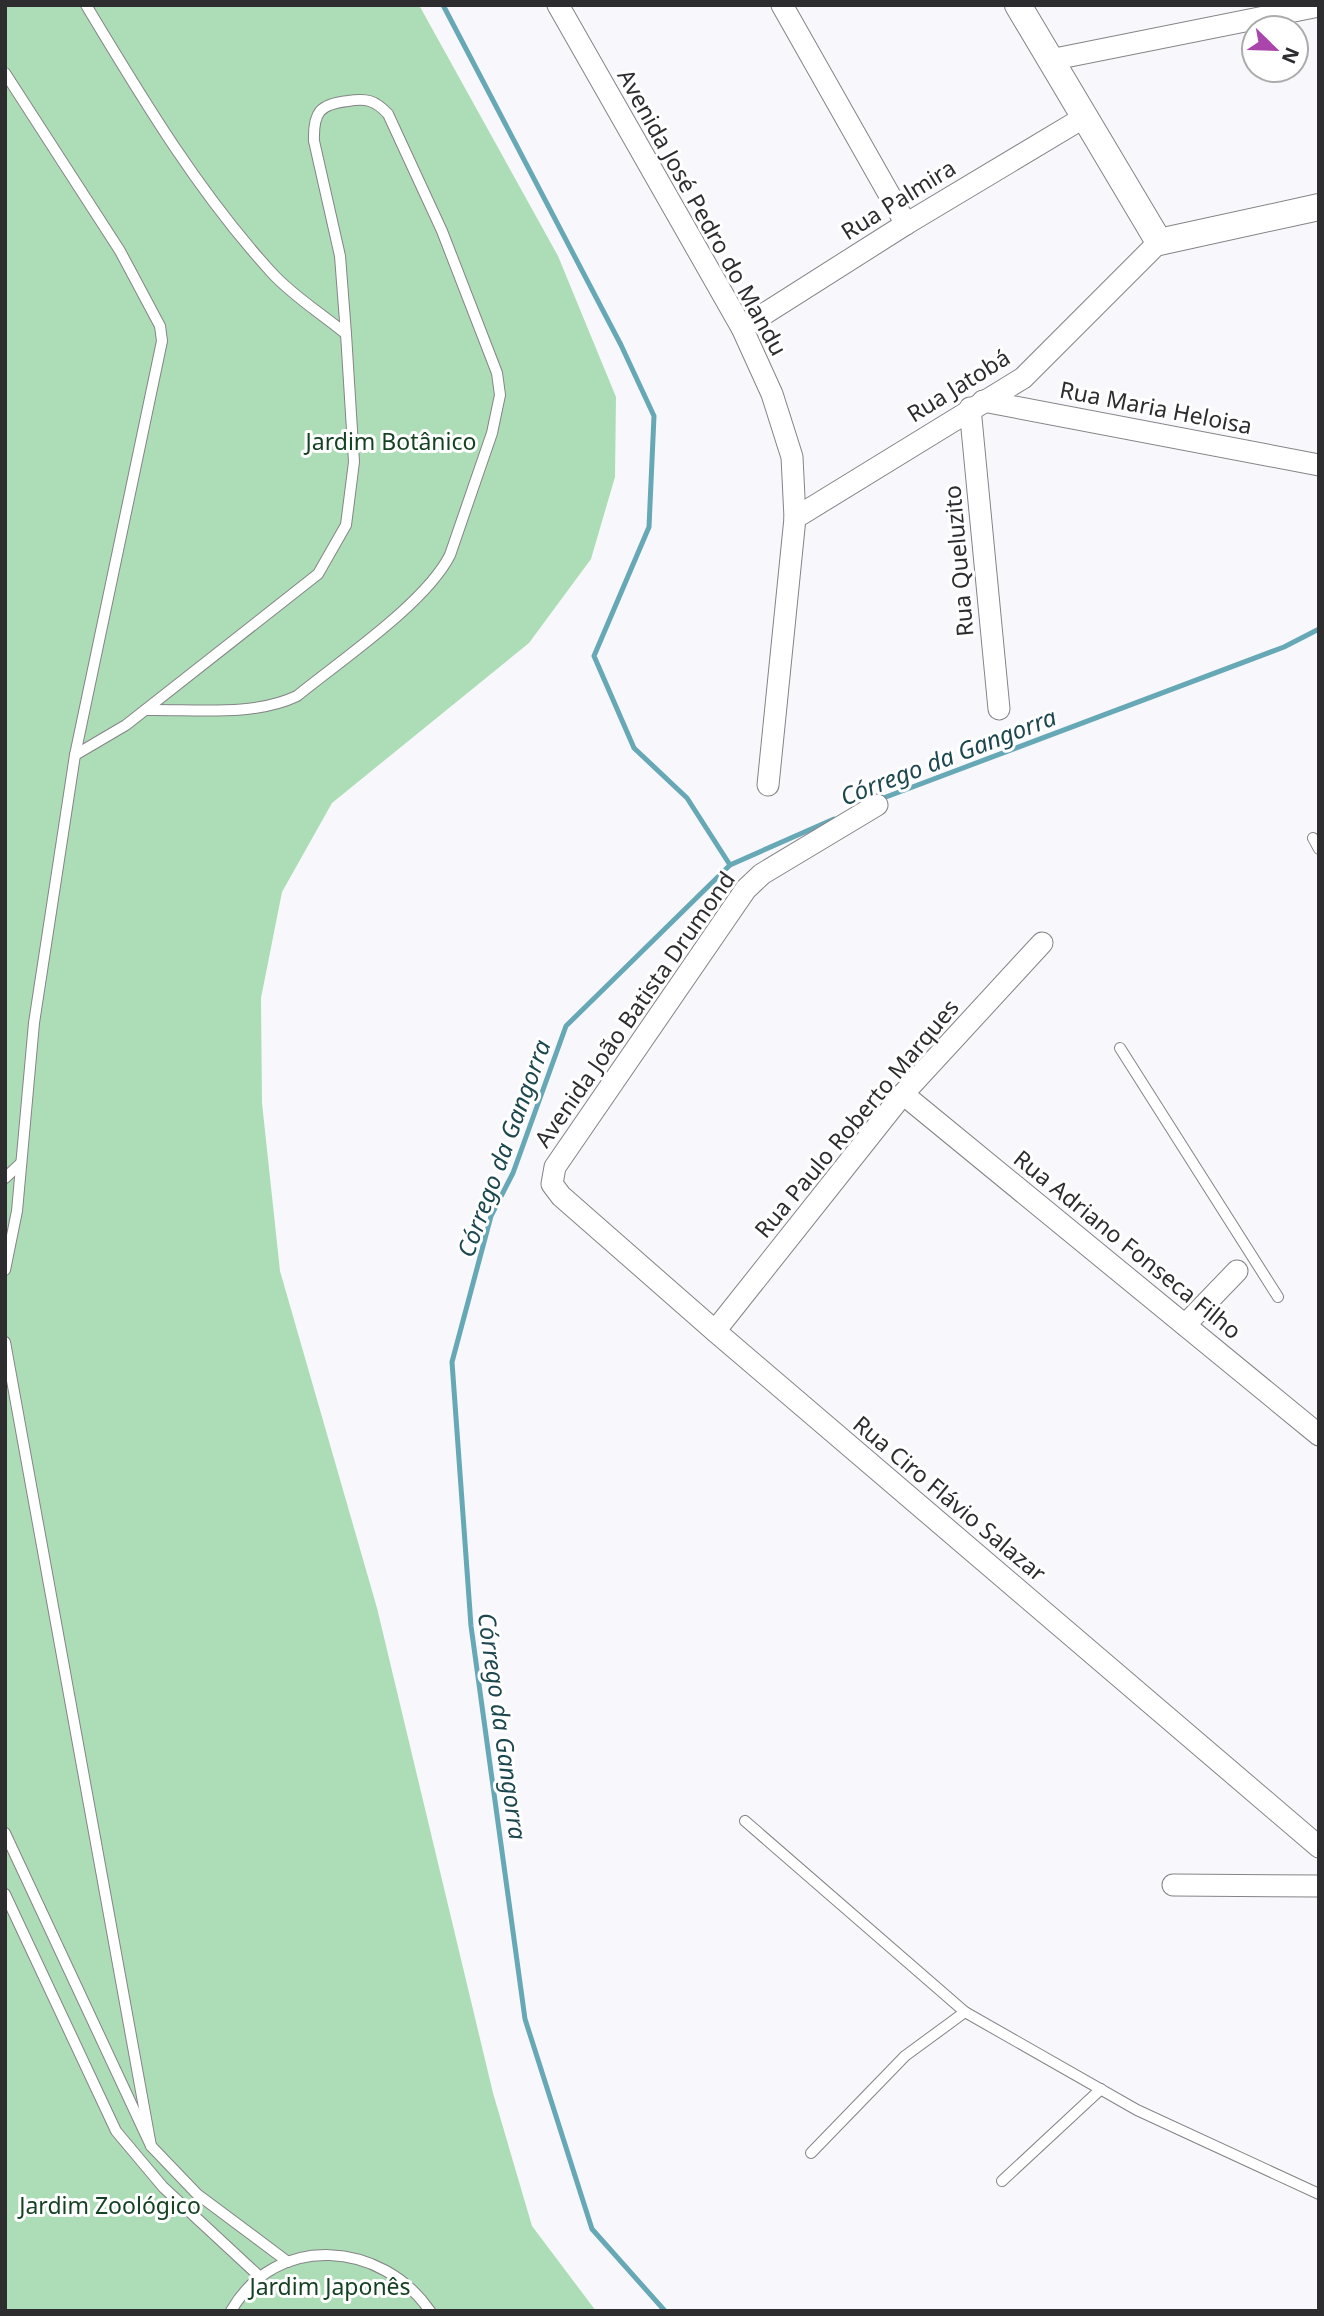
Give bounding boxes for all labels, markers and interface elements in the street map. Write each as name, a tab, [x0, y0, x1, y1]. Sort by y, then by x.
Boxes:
north arrow	[1240, 14, 1310, 84]
text: N	[1276, 43, 1306, 68]
street label: Avenida José Pedro do Mandu	[611, 63, 795, 361]
street label: Rua Palmira	[835, 151, 961, 247]
street label: Rua Jatobá	[900, 341, 1016, 429]
street label: Rua Maria Heloisa	[1057, 373, 1255, 441]
park label: Jardim Botânico	[304, 425, 476, 457]
street label: Rua Queluzito	[935, 484, 981, 638]
water label: Córrego da Gangorra	[835, 699, 1061, 812]
street label: Avenida João Batista Drumond	[526, 865, 742, 1153]
street label: Rua Paulo Roberto Marques	[747, 992, 965, 1244]
water label: Córrego da Gangorra	[448, 1034, 558, 1261]
street label: Rua Adriano Fonseca Filho	[1007, 1142, 1249, 1346]
street label: Rua Ciro Flávio Salazar	[847, 1408, 1054, 1589]
water label: Córrego da Gangorra	[471, 1610, 535, 1842]
park label: Jardim Zoológico	[17, 2189, 201, 2221]
park label: Jardim Japonês	[247, 2270, 411, 2302]

